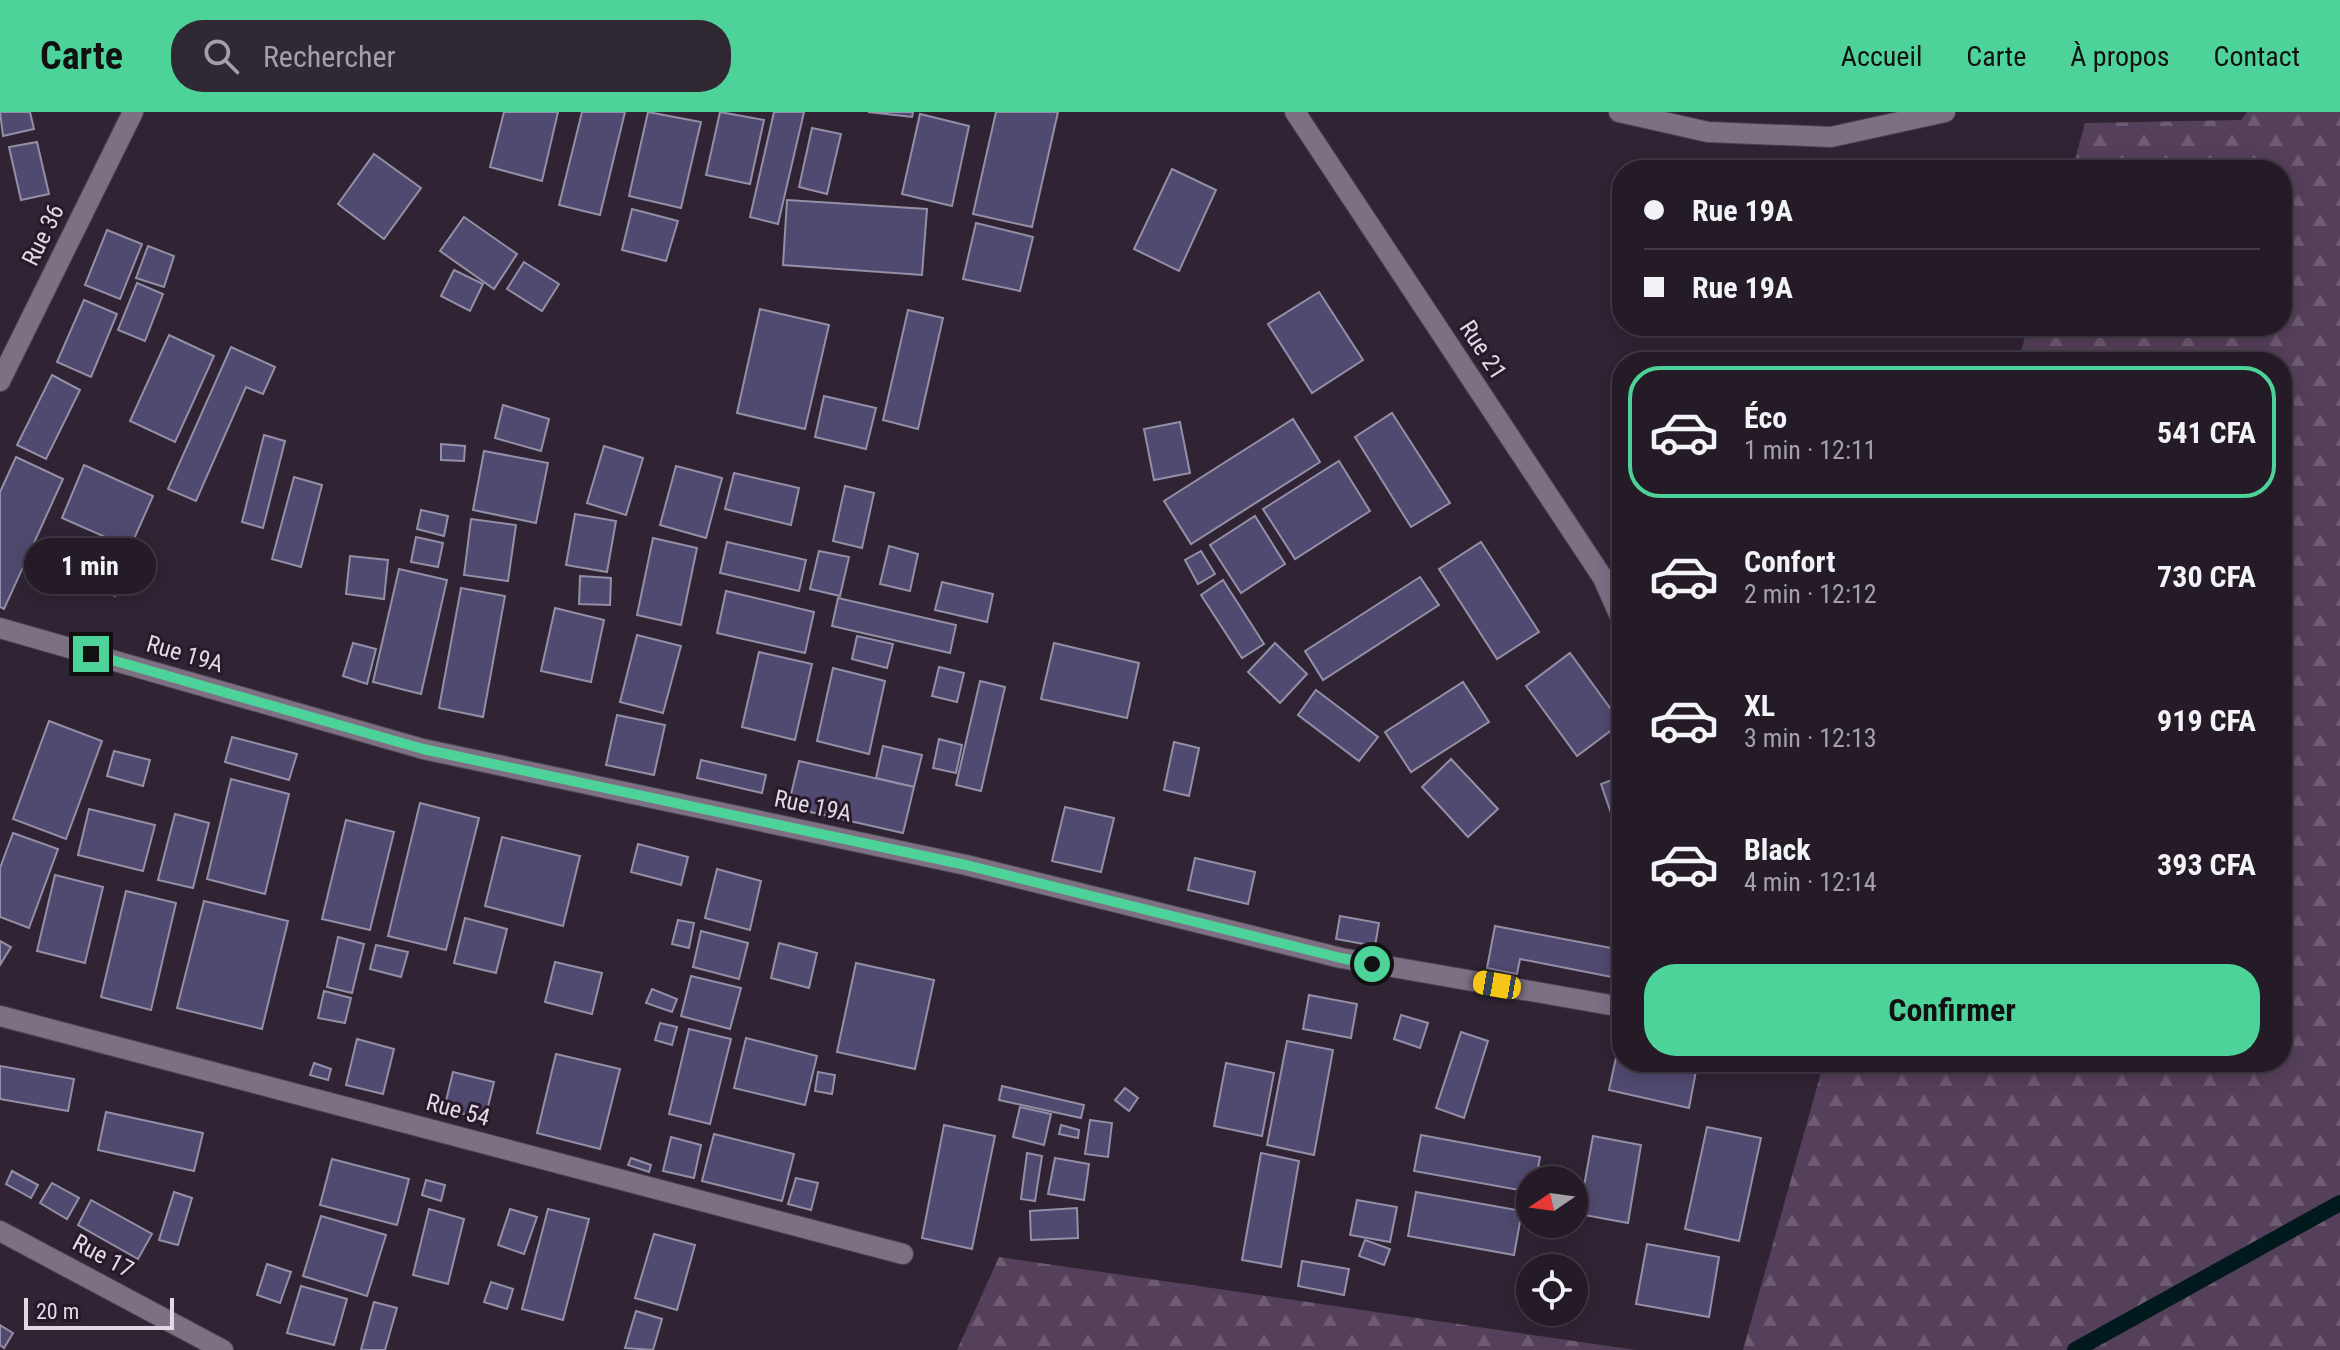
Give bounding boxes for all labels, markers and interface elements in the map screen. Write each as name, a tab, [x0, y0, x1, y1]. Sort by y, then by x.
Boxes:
search box	[171, 20, 731, 92]
text: Carte	[40, 34, 123, 78]
icon: search	[199, 34, 243, 78]
text: Rechercher	[263, 39, 396, 74]
text: Accueil	[1841, 40, 1922, 73]
text: Carte	[1966, 40, 2026, 73]
text: À propos	[2070, 40, 2170, 73]
text: Contact	[2214, 40, 2300, 73]
text: Rue 19A	[1692, 193, 1793, 228]
street label: Rue 36	[16, 200, 70, 270]
text: Rue 19A	[1692, 270, 1793, 305]
street label: Rue 21	[1454, 315, 1512, 385]
icon: car	[1648, 396, 1720, 468]
text: Éco	[1744, 400, 1787, 435]
text: 541 CFA	[2157, 415, 2256, 450]
text: 1 min · 12:11	[1744, 435, 1877, 465]
callout: 1 min	[25, 538, 157, 594]
icon: car	[1648, 540, 1720, 612]
text: Confort	[1744, 544, 1835, 579]
text: 1 min	[61, 551, 119, 581]
text: 730 CFA	[2157, 559, 2256, 594]
text: 2 min · 12:12	[1744, 579, 1877, 609]
street label: Rue 19A	[143, 630, 227, 678]
route end	[73, 636, 109, 672]
icon: car	[1648, 684, 1720, 756]
text: XL	[1744, 688, 1775, 723]
text: 919 CFA	[2157, 703, 2256, 738]
text: 3 min · 12:13	[1744, 723, 1877, 753]
street label: Rue 19A	[772, 784, 855, 828]
icon: car	[1648, 828, 1720, 900]
text: Black	[1744, 832, 1811, 867]
text: 393 CFA	[2157, 847, 2256, 882]
text: 4 min · 12:14	[1744, 867, 1877, 897]
route start	[1354, 946, 1390, 982]
button: Confirmer	[1644, 964, 2260, 1056]
car	[1471, 969, 1523, 1001]
street label: Rue 54	[423, 1088, 493, 1132]
north arrow	[1516, 1166, 1588, 1238]
map controls	[1516, 1166, 1588, 1326]
street label: Rue 17	[68, 1228, 138, 1284]
button: locate	[1516, 1254, 1588, 1326]
scale bar	[24, 1294, 174, 1330]
text: 20 m	[36, 1299, 79, 1324]

